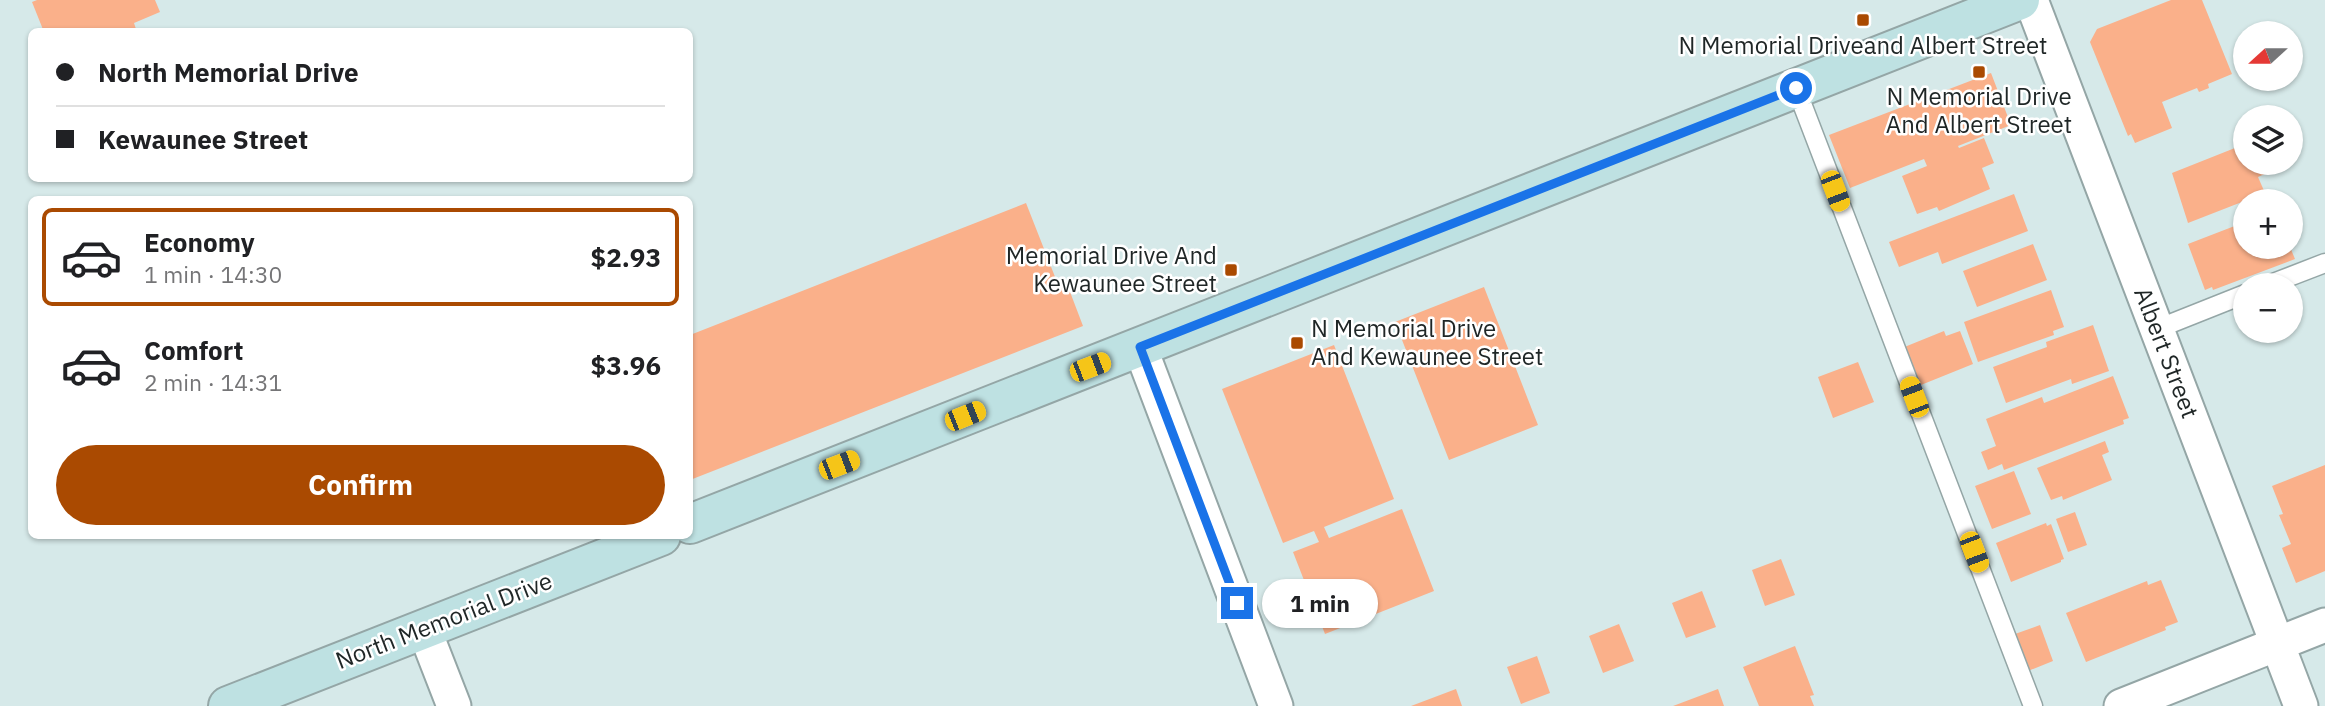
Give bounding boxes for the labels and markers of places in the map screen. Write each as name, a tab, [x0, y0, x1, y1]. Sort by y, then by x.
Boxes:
marker: N Memorial Driveand Albert Street	[1855, 12, 1871, 28]
place label: N Memorial Driveand Albert Street	[1678, 29, 2048, 61]
marker: N Memorial Drive And Albert Street	[1971, 64, 1987, 80]
place label: N Memorial Drive And Albert Street	[1886, 80, 2072, 140]
place label: Memorial Drive And Kewaunee Street	[1006, 239, 1217, 299]
marker: Memorial Drive And Kewaunee Street	[1223, 262, 1239, 278]
place label: N Memorial Drive And Kewaunee Street	[1311, 312, 1543, 372]
marker: N Memorial Drive And Kewaunee Street	[1289, 335, 1305, 351]

